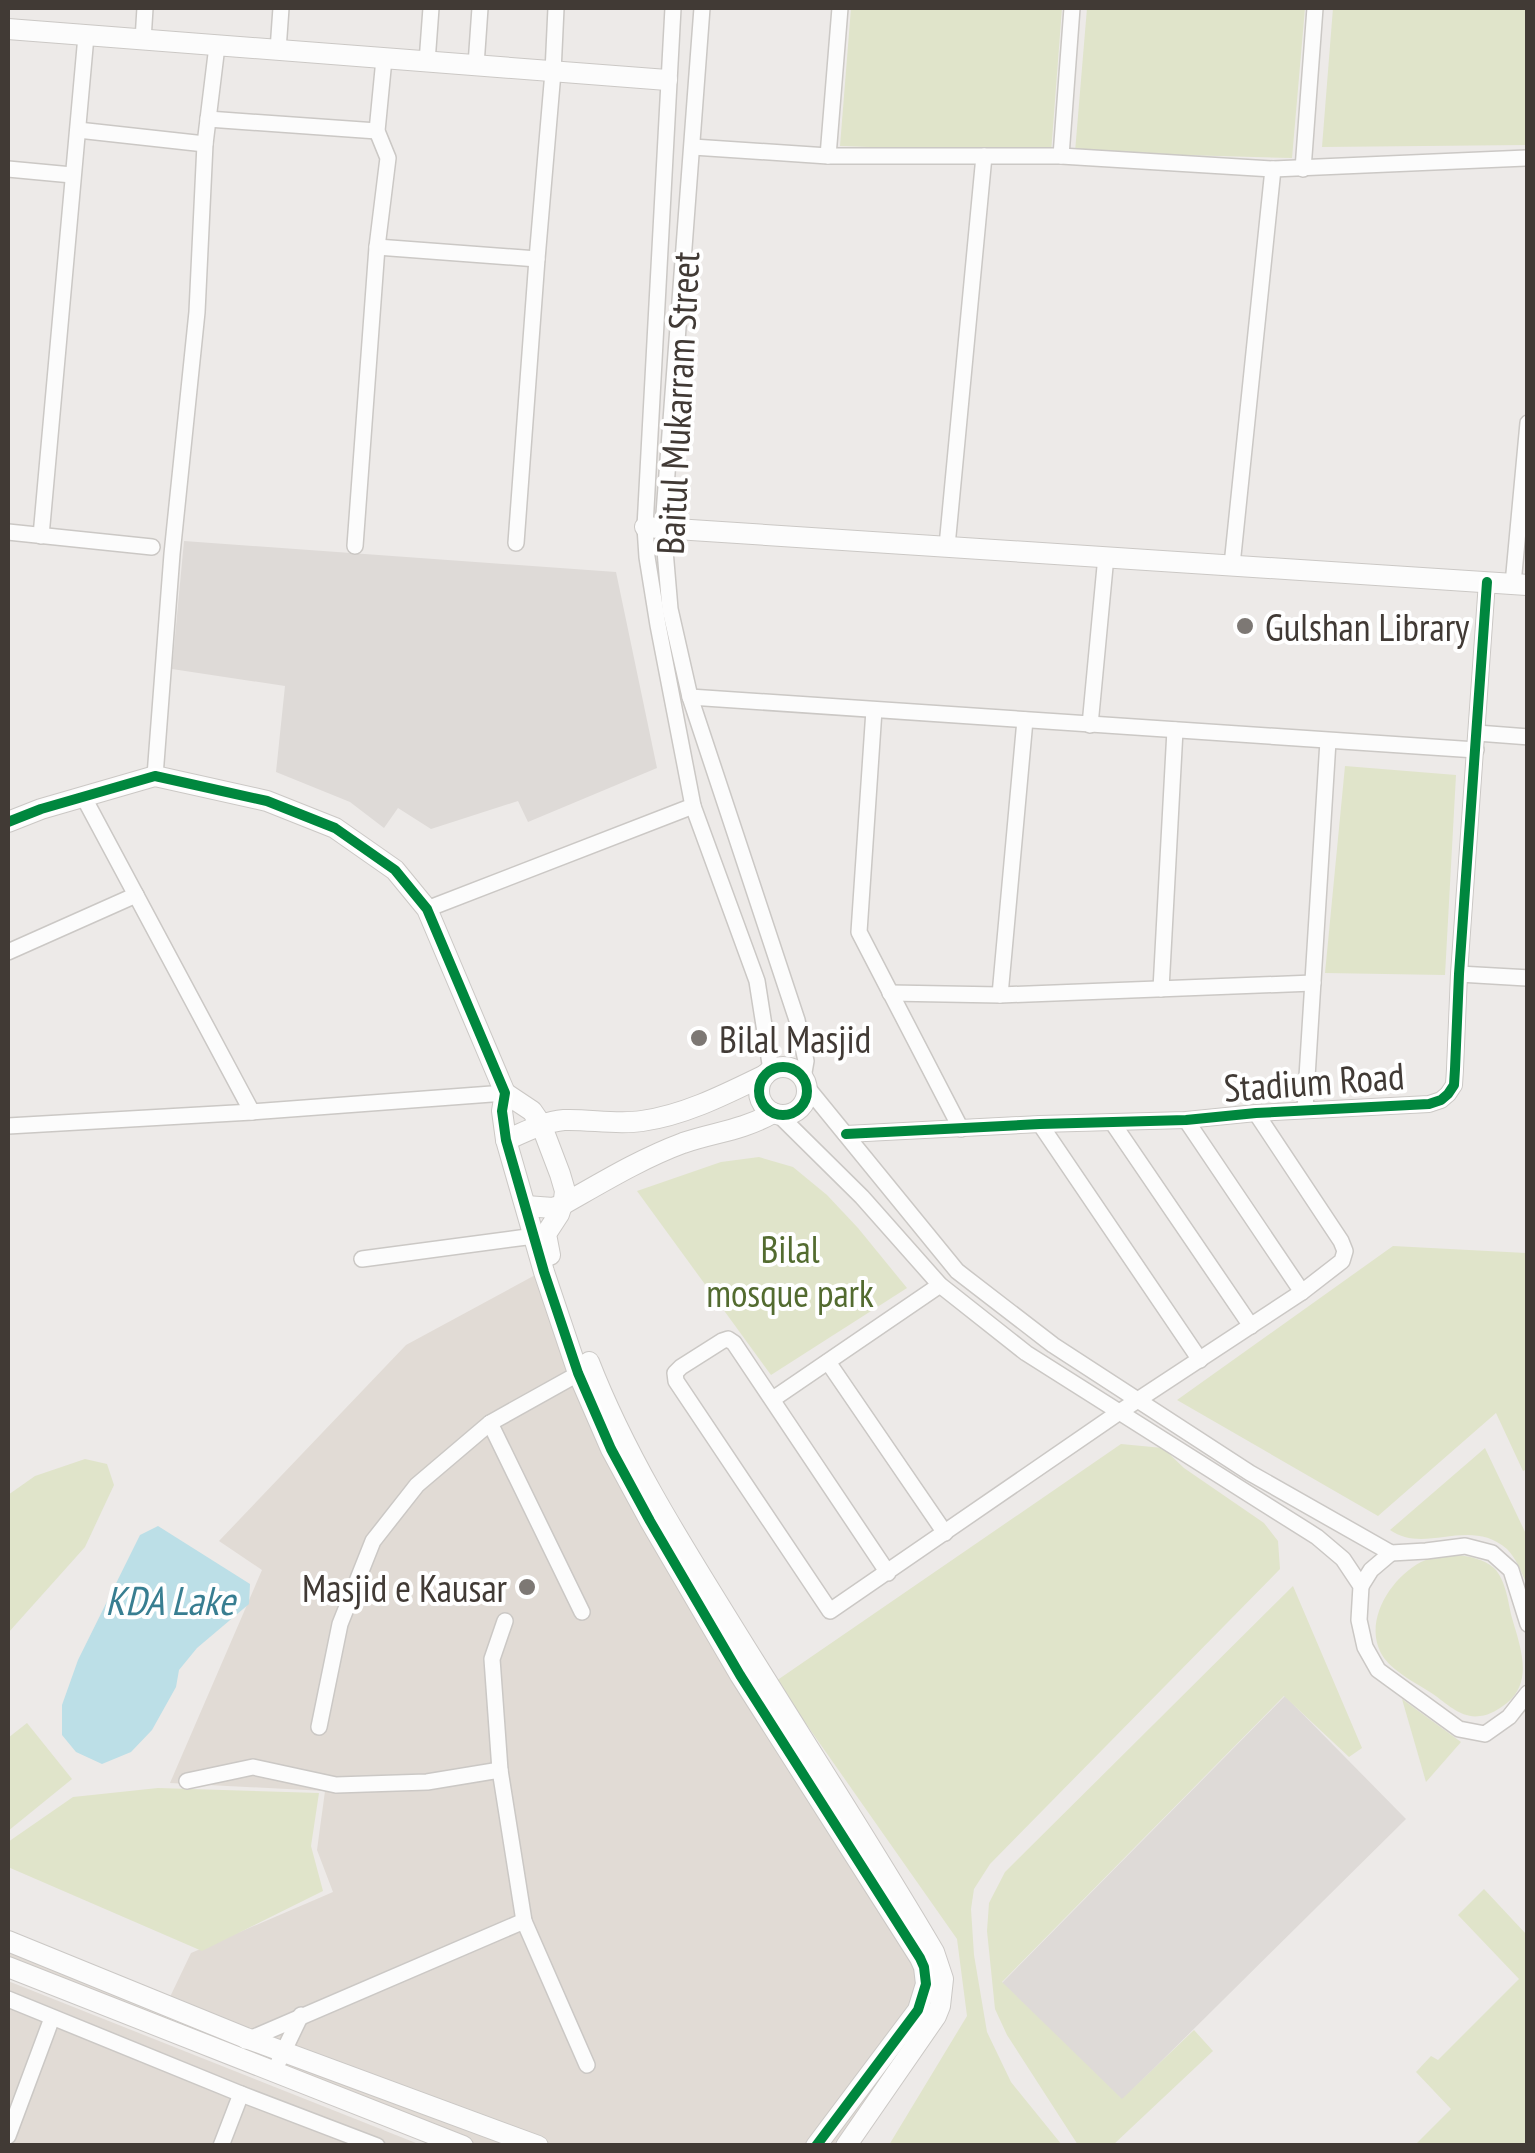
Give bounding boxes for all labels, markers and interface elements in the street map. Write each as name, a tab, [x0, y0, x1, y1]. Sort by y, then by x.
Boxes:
street label: Baitul Mukarram Street	[645, 250, 709, 556]
place label: Gulshan Library	[1265, 602, 1470, 651]
marker: Gulshan Library	[1234, 615, 1256, 637]
place label: Bilal Masjid	[719, 1014, 871, 1063]
marker: Bilal Masjid	[688, 1027, 710, 1049]
street label: Stadium Road	[1222, 1050, 1406, 1112]
park label: Bilal mosque park	[706, 1224, 874, 1317]
place label: Masjid e Kausar	[302, 1563, 508, 1612]
water label: KDA Lake	[105, 1574, 237, 1626]
marker: Masjid e Kausar	[516, 1576, 538, 1598]

